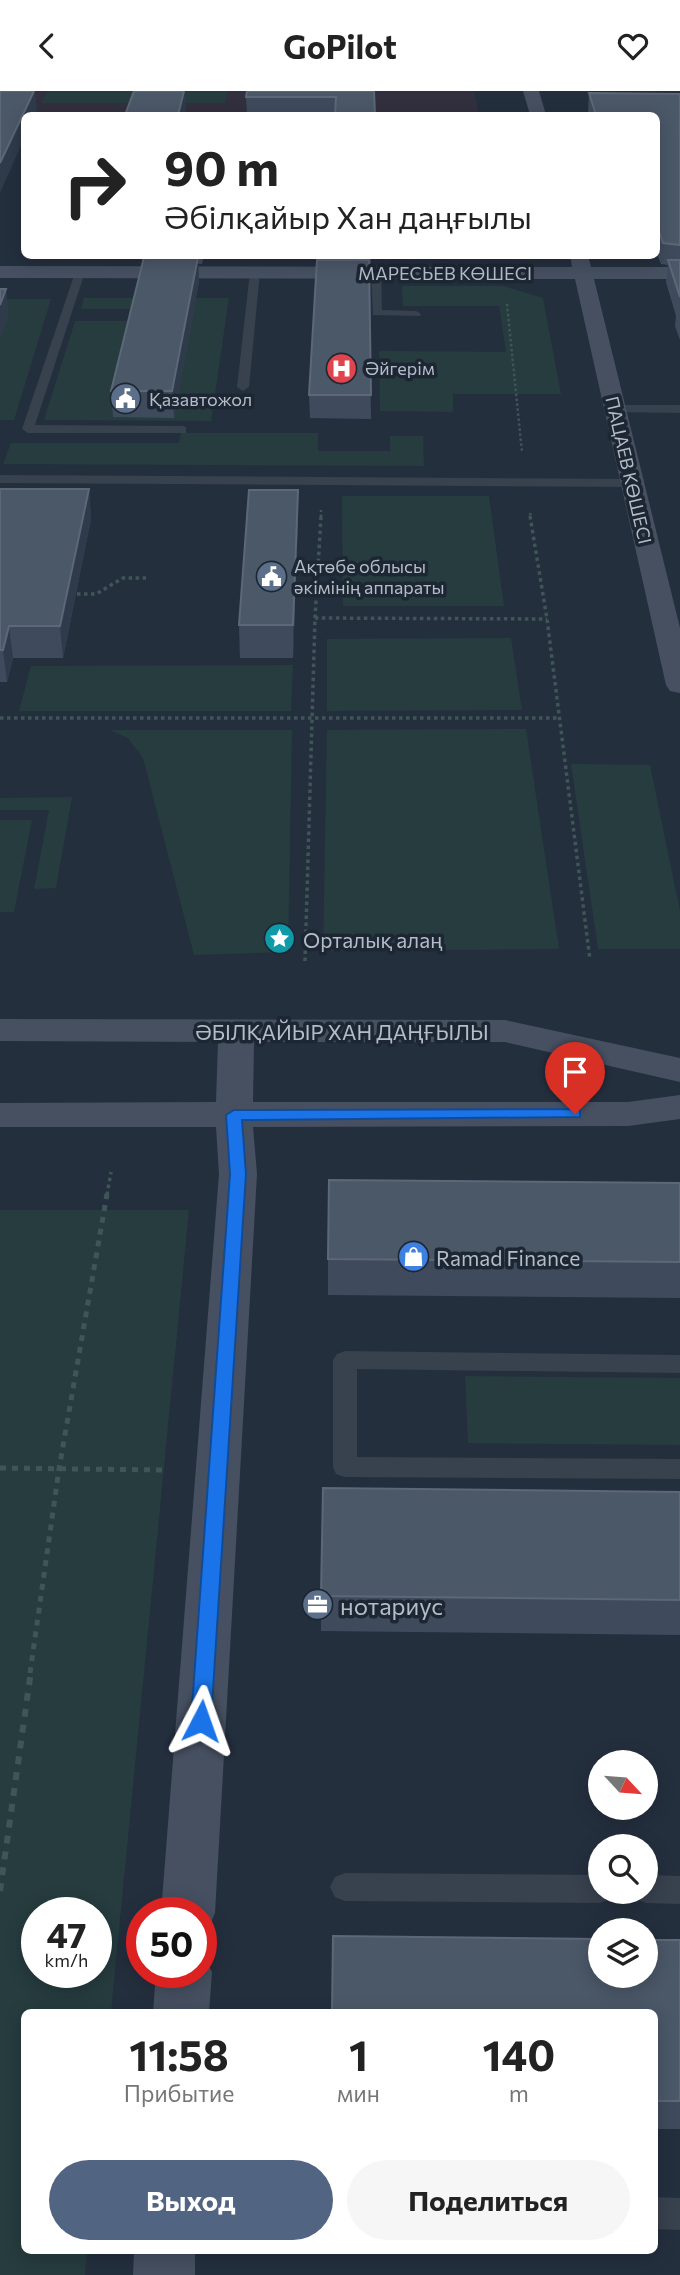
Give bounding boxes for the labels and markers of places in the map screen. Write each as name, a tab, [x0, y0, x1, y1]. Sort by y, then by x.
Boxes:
hospital icon: Әйгерім	[325, 351, 359, 385]
place label: Әйгерім	[365, 357, 435, 379]
public building icon: Қазавтожол	[109, 382, 143, 416]
place label: Қазавтожол	[149, 388, 252, 410]
place label: Ақтөбе облысы әкімінің аппараты	[294, 555, 445, 598]
public building icon: Ақтөбе облысы әкімінің аппараты	[254, 559, 288, 593]
place icon: Орталық алаң	[263, 922, 297, 956]
place label: Орталық алаң	[303, 927, 442, 952]
pin	[545, 1042, 605, 1114]
shop icon: Ramad Finance	[396, 1240, 430, 1274]
place label: Ramad Finance	[436, 1245, 580, 1270]
office icon: нотариус	[300, 1588, 334, 1622]
place label: нотариус	[340, 1591, 443, 1620]

